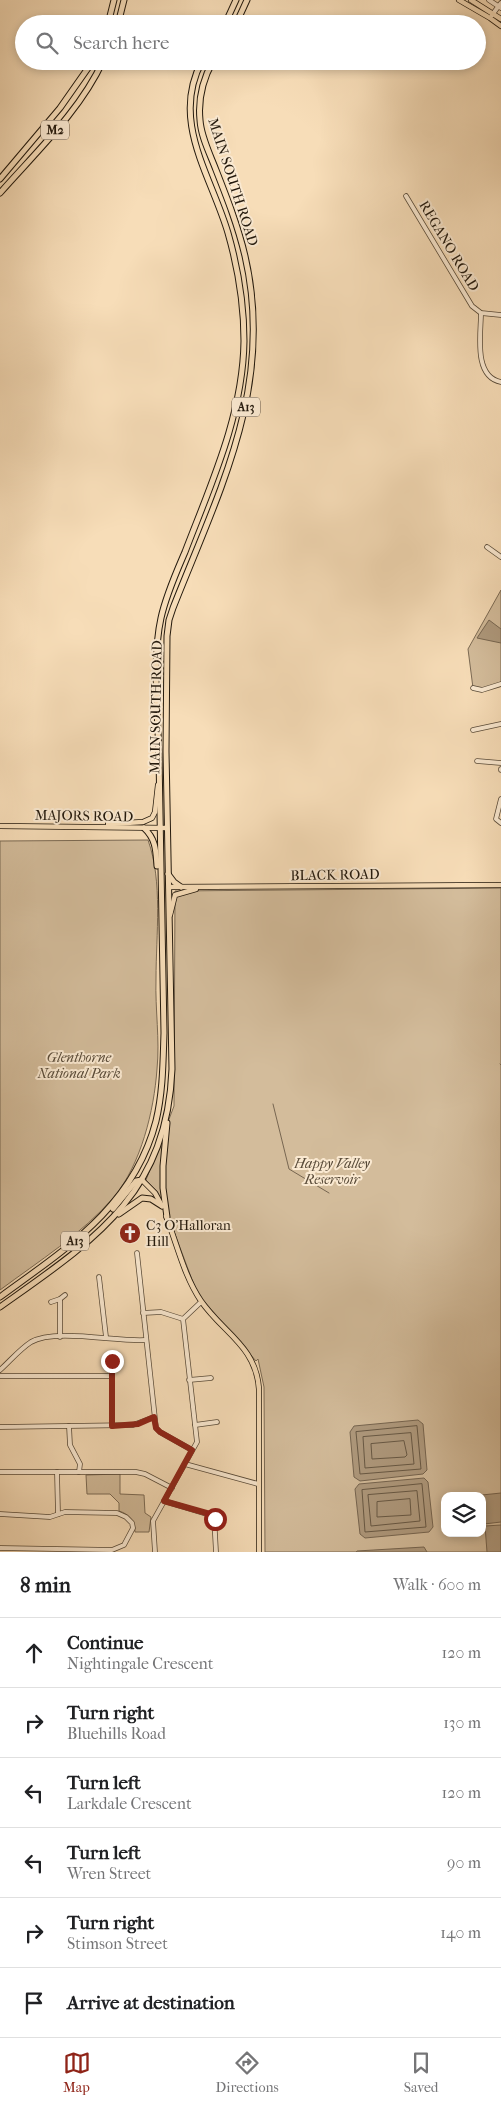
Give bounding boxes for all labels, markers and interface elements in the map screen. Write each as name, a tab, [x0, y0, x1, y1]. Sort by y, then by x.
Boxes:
search box	[15, 15, 486, 70]
icon: search	[33, 29, 61, 57]
text: Search here	[73, 32, 169, 54]
street label: MAIN SOUTH ROAD	[204, 116, 262, 249]
road number: M2	[41, 120, 69, 140]
street label: REGANO ROAD	[415, 198, 483, 295]
road number: A13	[232, 398, 260, 417]
street label: MAIN SOUTH ROAD	[146, 640, 166, 774]
street label: MAJORS ROAD	[35, 807, 134, 825]
street label: BLACK ROAD	[290, 866, 380, 884]
park label: Glenthorne National Park	[37, 1049, 120, 1082]
park label: Happy Valley Reservoir	[293, 1155, 371, 1188]
place label: C3 O'Halloran Hill	[146, 1217, 231, 1250]
church icon: C3 O'Halloran Hill	[118, 1221, 142, 1245]
road number: A13	[61, 1232, 89, 1250]
route end	[101, 1350, 124, 1373]
map controls	[441, 1492, 486, 1537]
button: layers	[441, 1492, 486, 1537]
route start	[204, 1508, 227, 1531]
text: 8 min	[20, 1573, 71, 1597]
text: Walk · 600 m	[393, 1575, 481, 1594]
text: Continue	[67, 1632, 143, 1654]
icon: ahead	[20, 1639, 48, 1667]
text: 120 m	[442, 1643, 481, 1662]
text: Nightingale Crescent	[67, 1654, 213, 1673]
text: Turn right	[67, 1702, 154, 1724]
icon: right	[20, 1709, 48, 1737]
text: 130 m	[443, 1713, 481, 1732]
text: Bluehills Road	[67, 1724, 166, 1743]
text: Turn left	[67, 1772, 141, 1794]
icon: left	[20, 1779, 48, 1807]
text: 120 m	[442, 1783, 481, 1802]
text: Larkdale Crescent	[67, 1794, 192, 1813]
text: Turn left	[67, 1842, 141, 1864]
icon: left	[20, 1849, 48, 1877]
text: 90 m	[447, 1853, 481, 1872]
text: Wren Street	[67, 1864, 151, 1883]
text: Turn right	[67, 1912, 154, 1934]
icon: right	[20, 1919, 48, 1947]
text: 140 m	[440, 1923, 481, 1942]
text: Stimson Street	[67, 1934, 168, 1953]
icon: arrive	[20, 1989, 48, 2017]
text: Arrive at destination	[67, 1992, 235, 2014]
tab: Map	[63, 2049, 91, 2096]
tab: Directions	[216, 2049, 279, 2096]
tab: Saved	[404, 2049, 438, 2096]

